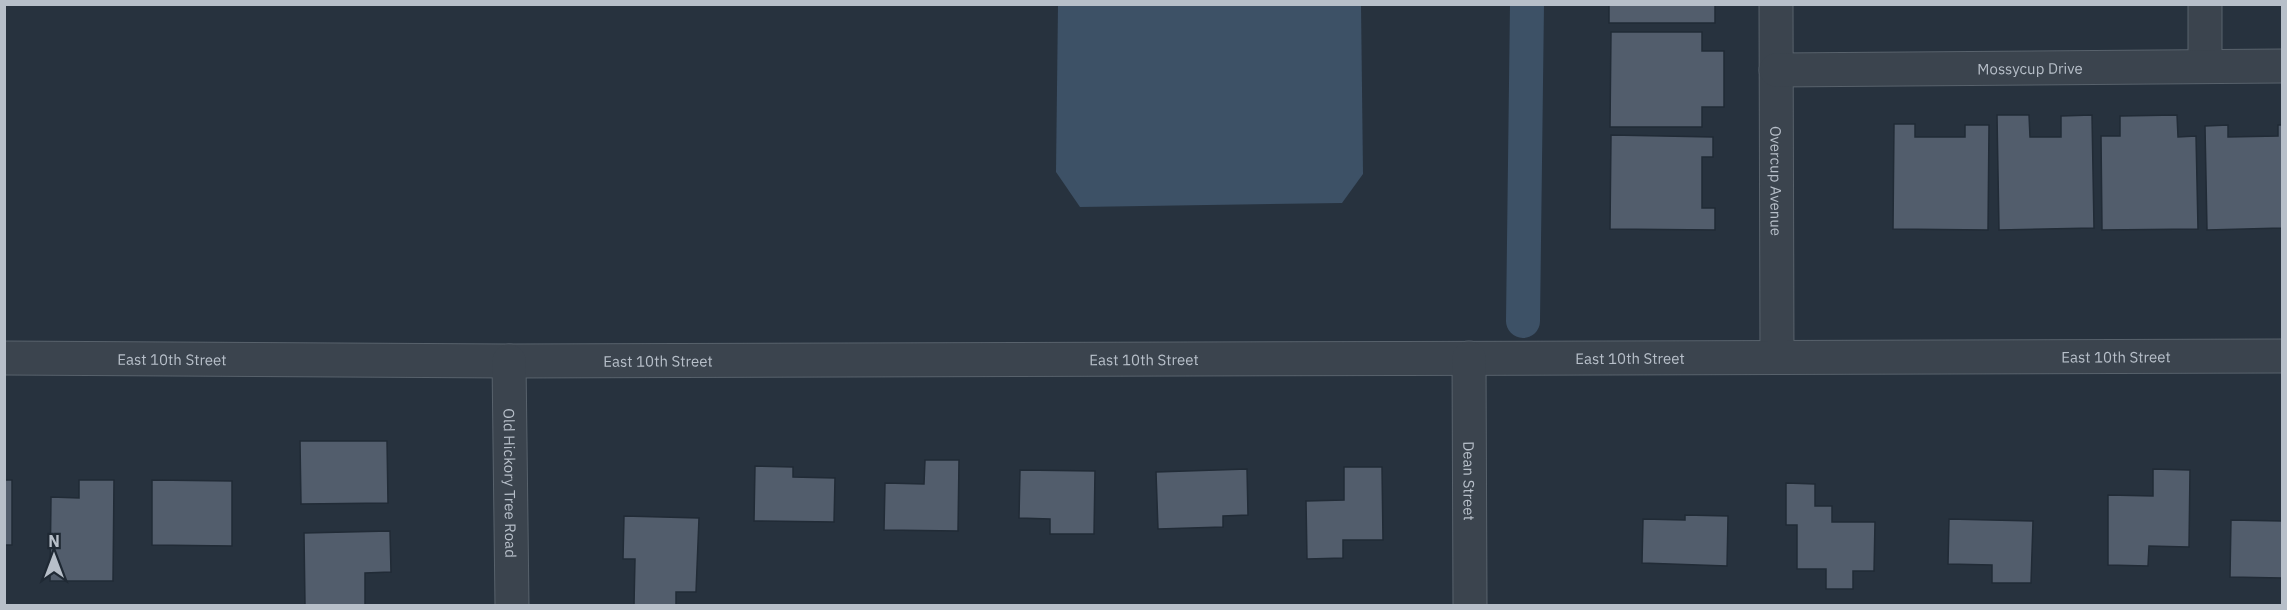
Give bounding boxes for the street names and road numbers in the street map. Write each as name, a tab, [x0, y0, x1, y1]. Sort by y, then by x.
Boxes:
street label: Mossycup Drive	[1977, 58, 2083, 78]
street label: Overcup Avenue	[1767, 126, 1786, 236]
street label: East 10th Street	[2061, 347, 2171, 366]
street label: East 10th Street	[1575, 348, 1685, 367]
street label: East 10th Street	[117, 349, 227, 369]
street label: East 10th Street	[1089, 350, 1199, 369]
street label: East 10th Street	[603, 351, 713, 370]
street label: Old Hickory Tree Road	[500, 408, 521, 558]
street label: Dean Street	[1460, 441, 1479, 521]

